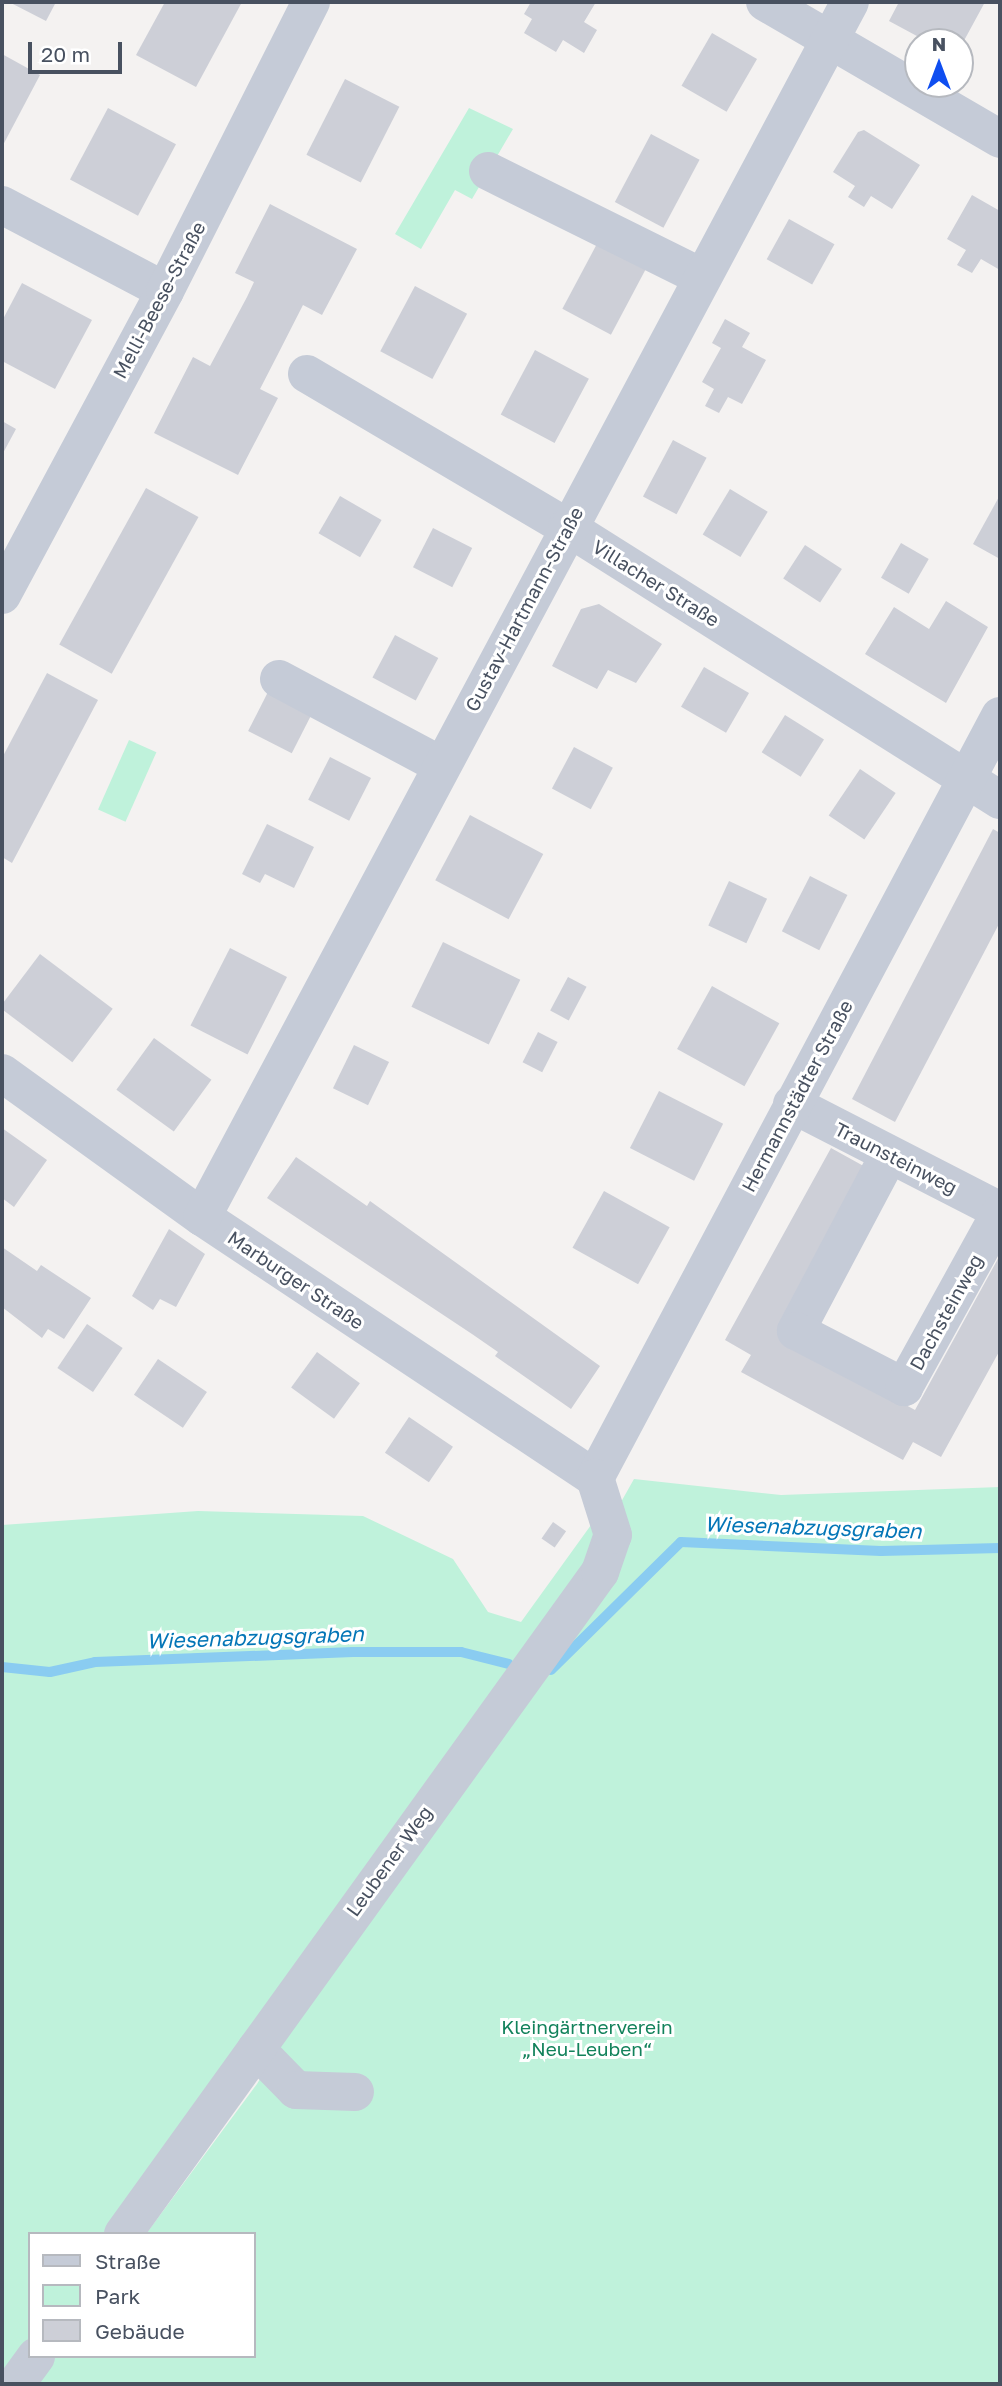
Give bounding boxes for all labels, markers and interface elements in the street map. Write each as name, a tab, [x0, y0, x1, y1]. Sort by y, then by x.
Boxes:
scale bar	[32, 28, 126, 72]
north arrow	[904, 28, 974, 98]
text: N	[932, 32, 946, 55]
text: 20 m	[41, 41, 90, 67]
street label: Melli-Beese-Straße	[108, 218, 210, 382]
street label: Gustav-Hartmann-Straße	[460, 503, 588, 715]
street label: Villacher Straße	[588, 535, 724, 631]
street label: Hermannstädter Straße	[737, 996, 857, 1196]
street label: Traunsteinweg	[831, 1117, 961, 1199]
street label: Marburger Straße	[224, 1226, 368, 1334]
street label: Dachsteinweg	[905, 1250, 987, 1374]
water label: Wiesenabzugsgraben	[704, 1511, 922, 1543]
water label: Wiesenabzugsgraben	[146, 1621, 364, 1653]
street label: Leubener Weg	[341, 1801, 437, 1921]
park label: Kleingärtnerverein „Neu-Leuben“	[501, 2016, 673, 2060]
legend	[28, 2232, 256, 2358]
text: Straße	[95, 2248, 161, 2274]
text: Park	[95, 2283, 140, 2309]
text: Gebäude	[95, 2318, 185, 2344]

